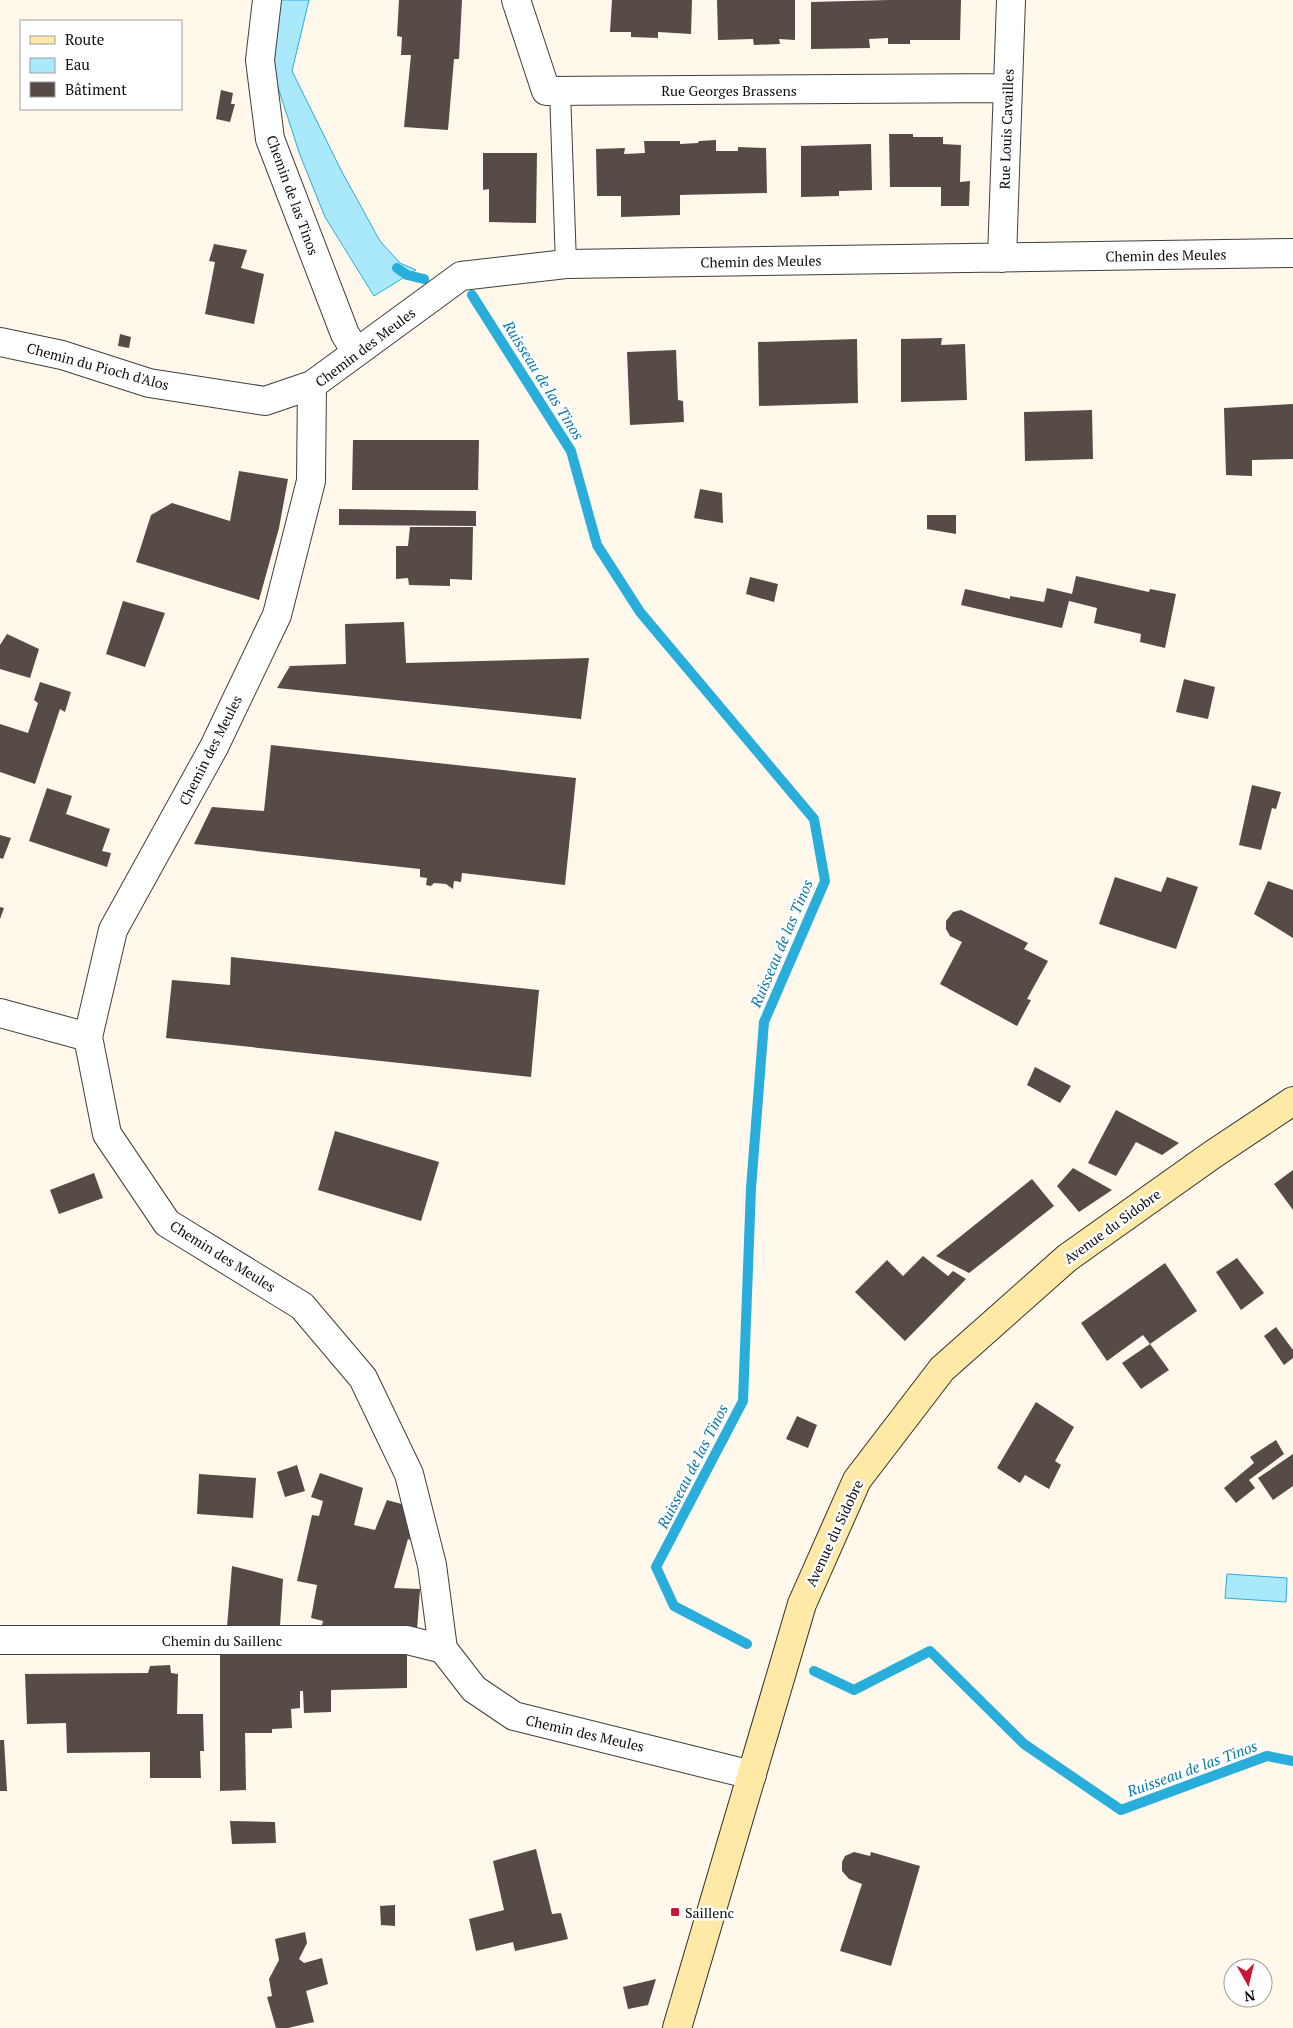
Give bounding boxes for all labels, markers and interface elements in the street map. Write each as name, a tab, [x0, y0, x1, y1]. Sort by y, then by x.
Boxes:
legend	[20, 20, 182, 110]
text: Route	[65, 29, 104, 49]
text: Eau	[65, 54, 90, 74]
street label: Rue Louis Cavailles	[994, 68, 1018, 190]
text: Bâtiment	[65, 79, 127, 99]
street label: Rue Georges Brassens	[661, 81, 797, 100]
street label: Chemin de las Tinos	[262, 132, 324, 258]
street label: Chemin des Meules	[1105, 244, 1227, 266]
street label: Chemin des Meules	[700, 250, 822, 272]
street label: Chemin des Meules	[311, 303, 419, 391]
water label: Ruisseau de las Tinos	[499, 316, 589, 443]
street label: Chemin du Pioch d'Alos	[25, 338, 171, 394]
street label: Chemin des Meules	[174, 692, 246, 808]
water label: Ruisseau de las Tinos	[745, 876, 817, 1011]
street label: Avenue du Sidobre	[1060, 1184, 1164, 1268]
street label: Chemin des Meules	[167, 1216, 279, 1296]
water label: Ruisseau de las Tinos	[651, 1400, 732, 1533]
street label: Avenue du Sidobre	[801, 1477, 867, 1589]
street label: Chemin du Saillenc	[162, 1631, 282, 1650]
street label: Chemin des Meules	[524, 1710, 646, 1756]
water label: Ruisseau de las Tinos	[1123, 1735, 1260, 1801]
place label: Saillenc	[685, 1903, 734, 1922]
marker: Saillenc	[669, 1906, 681, 1918]
north arrow	[1223, 1958, 1273, 2008]
text: N	[1243, 1986, 1256, 2007]

